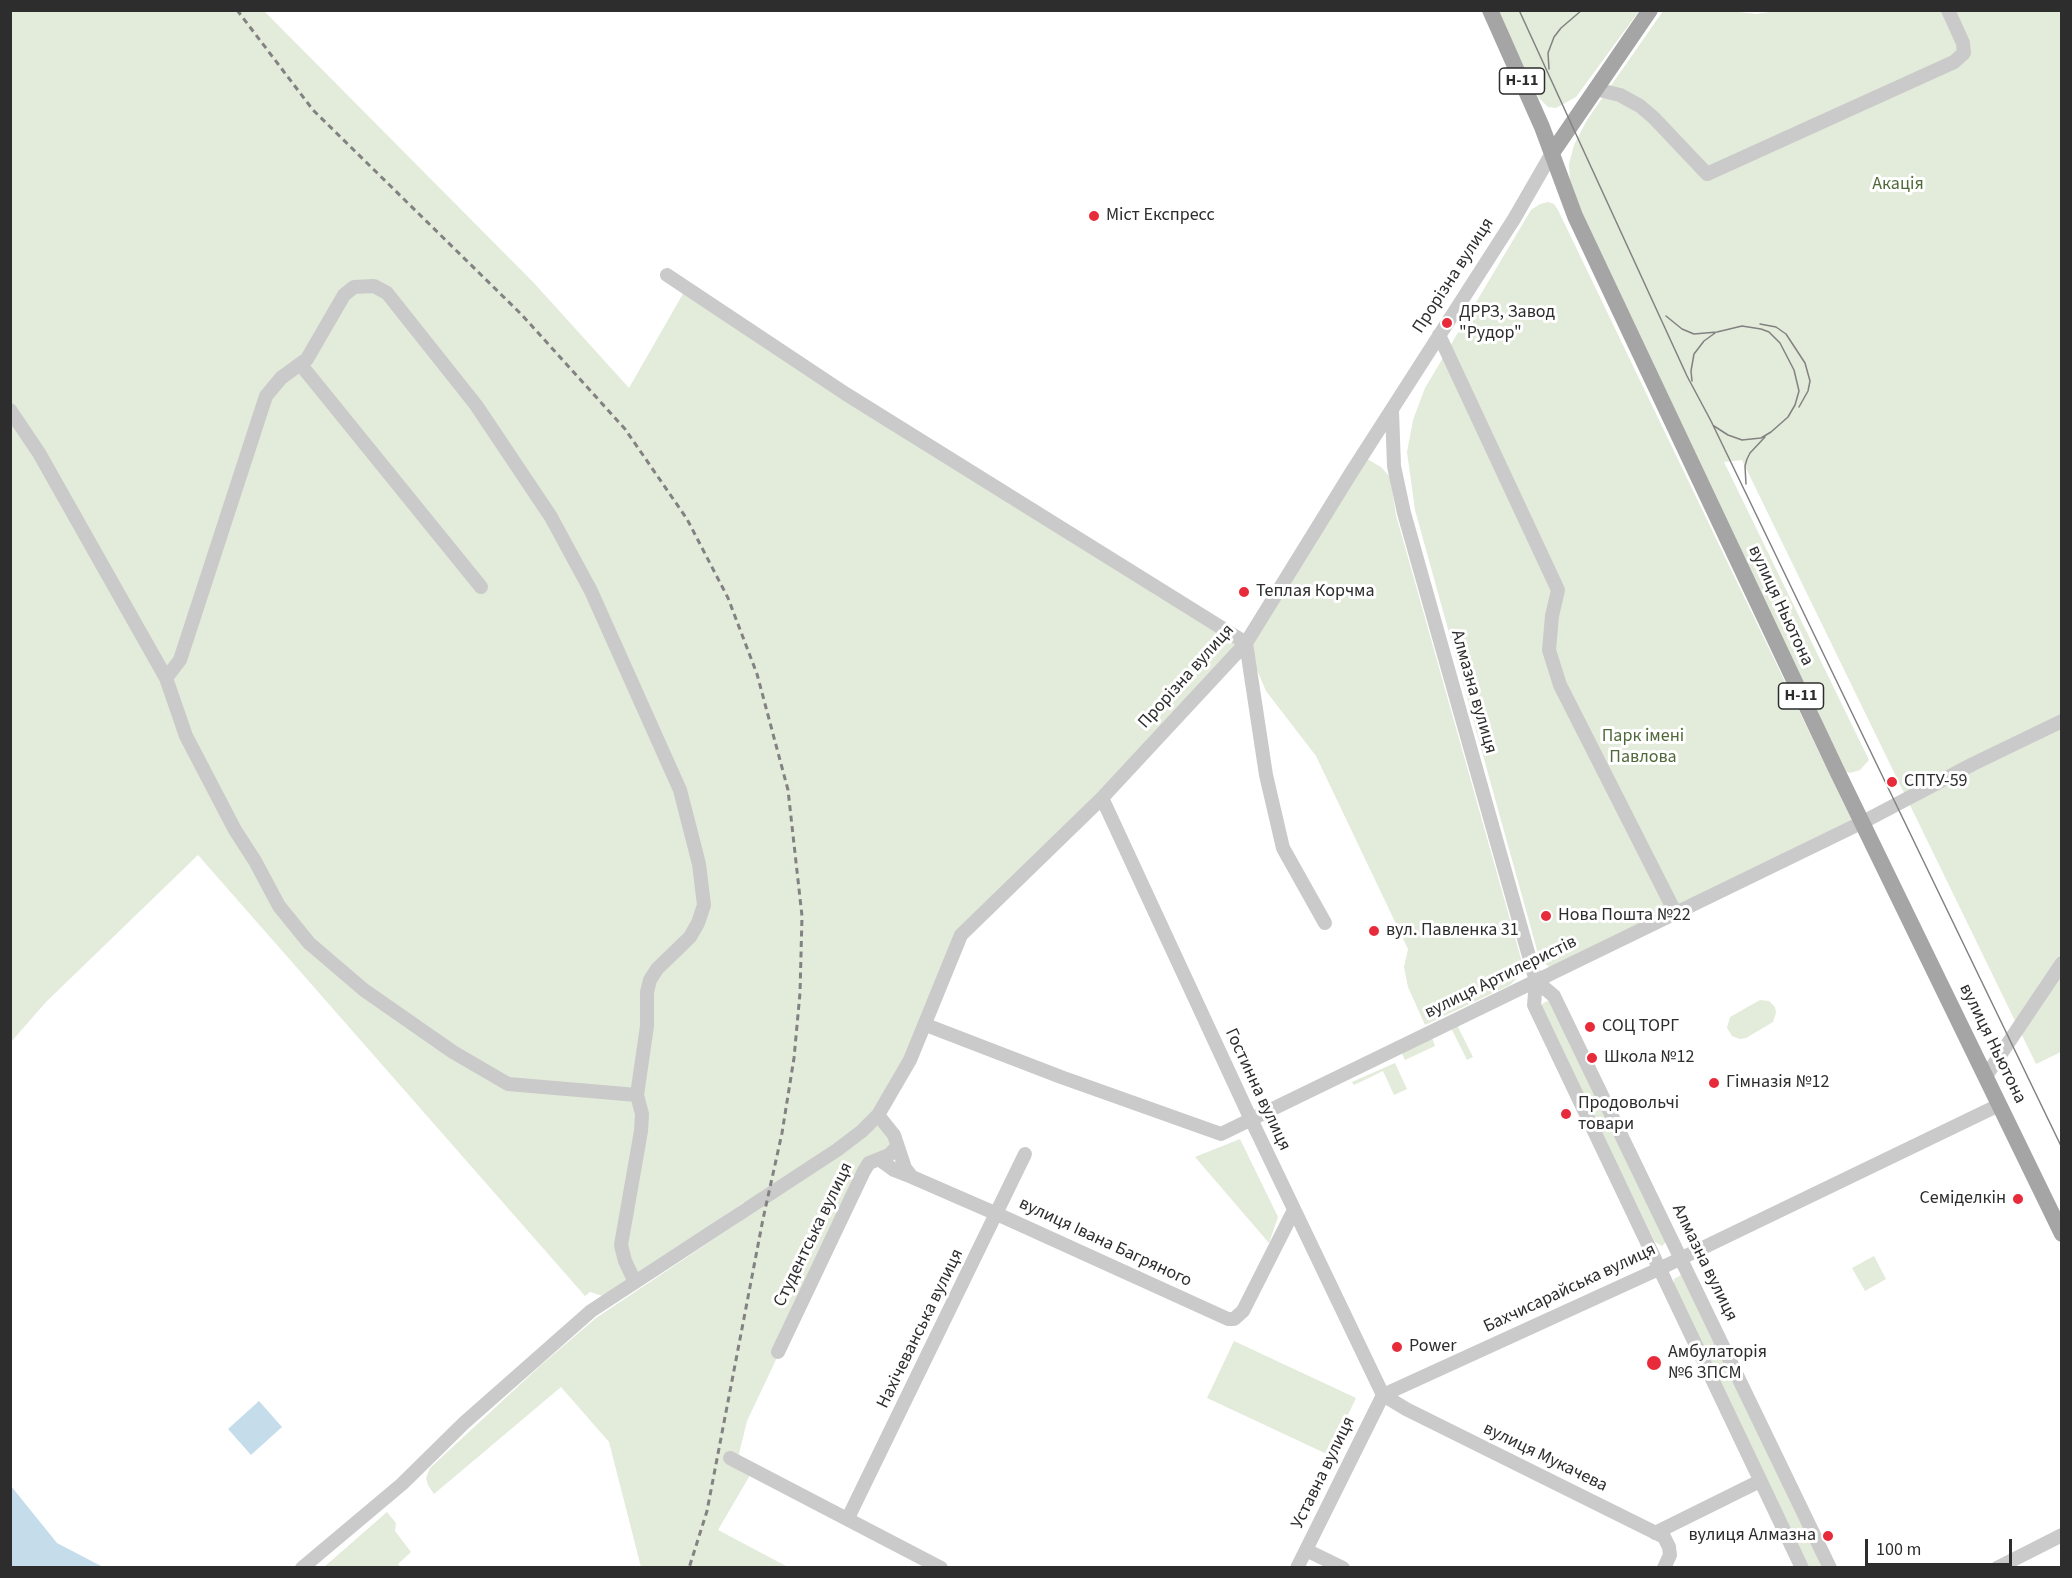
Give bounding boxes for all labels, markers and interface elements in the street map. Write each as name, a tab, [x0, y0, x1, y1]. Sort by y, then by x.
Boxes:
road number: Н-11	[1500, 68, 1544, 94]
park label: Акація	[1872, 174, 1924, 196]
place label: Міст Експресс	[1106, 205, 1215, 227]
marker: Міст Експресс	[1087, 209, 1101, 223]
street label: Прорізна вулиця	[1409, 214, 1499, 338]
place label: ДРРЗ, Завод "Рудор"	[1459, 302, 1555, 344]
marker: ДРРЗ, Завод "Рудор"	[1440, 316, 1454, 330]
street label: вулиця Ньютона	[1743, 542, 1817, 670]
place label: Теплая Корчма	[1256, 581, 1375, 603]
marker: Теплая Корчма	[1237, 585, 1251, 599]
street label: Прорізна вулиця	[1134, 620, 1240, 734]
street label: Алмазна вулиця	[1445, 628, 1501, 756]
road number: Н-11	[1778, 683, 1824, 709]
park label: Парк імені Павлова	[1602, 726, 1684, 768]
place label: СПТУ-59	[1904, 771, 1968, 793]
marker: СПТУ-59	[1885, 775, 1899, 789]
place label: Нова Пошта №22	[1558, 905, 1691, 927]
marker: Нова Пошта №22	[1539, 909, 1553, 923]
place label: вул. Павленка 31	[1386, 920, 1519, 942]
marker: вул. Павленка 31	[1367, 924, 1381, 938]
street label: вулиця Артилеристів	[1421, 932, 1581, 1024]
street label: вулиця Ньютона	[1954, 981, 2030, 1107]
place label: СОЦ ТОРГ	[1602, 1016, 1679, 1038]
marker: СОЦ ТОРГ	[1583, 1020, 1597, 1034]
street label: Гостинна вулиця	[1219, 1025, 1295, 1155]
place label: Школа №12	[1604, 1047, 1694, 1069]
marker: Школа №12	[1585, 1051, 1599, 1065]
place label: Гімназія №12	[1726, 1072, 1829, 1094]
marker: Гімназія №12	[1707, 1076, 1721, 1090]
place label: Продовольчі товари	[1578, 1093, 1679, 1136]
marker: Продовольчі товари	[1559, 1107, 1573, 1121]
street label: Студентська вулиця	[770, 1159, 858, 1311]
place label: Семіделкін	[1919, 1188, 2006, 1210]
marker: Семіделкін	[2011, 1192, 2025, 1206]
street label: вулиця Івана Багряного	[1015, 1193, 1195, 1293]
street label: Алмазна вулиця	[1666, 1201, 1742, 1325]
street label: Бахчисарайська вулиця	[1480, 1240, 1660, 1338]
street label: Нахічеванська вулиця	[873, 1246, 969, 1412]
place label: Power	[1409, 1336, 1456, 1358]
marker: Power	[1390, 1340, 1404, 1354]
place label: Амбулаторія №6 ЗПСМ	[1668, 1342, 1767, 1384]
marker: Амбулаторія №6 ЗПСМ	[1645, 1354, 1663, 1372]
street label: Уставна вулиця	[1288, 1414, 1360, 1532]
street label: вулиця Мукачева	[1479, 1419, 1611, 1497]
place label: вулиця Алмазна	[1688, 1525, 1816, 1547]
scale bar	[1868, 1527, 2015, 1565]
marker: вулиця Алмазна	[1821, 1529, 1835, 1543]
text: 100 m	[1876, 1537, 1921, 1562]

